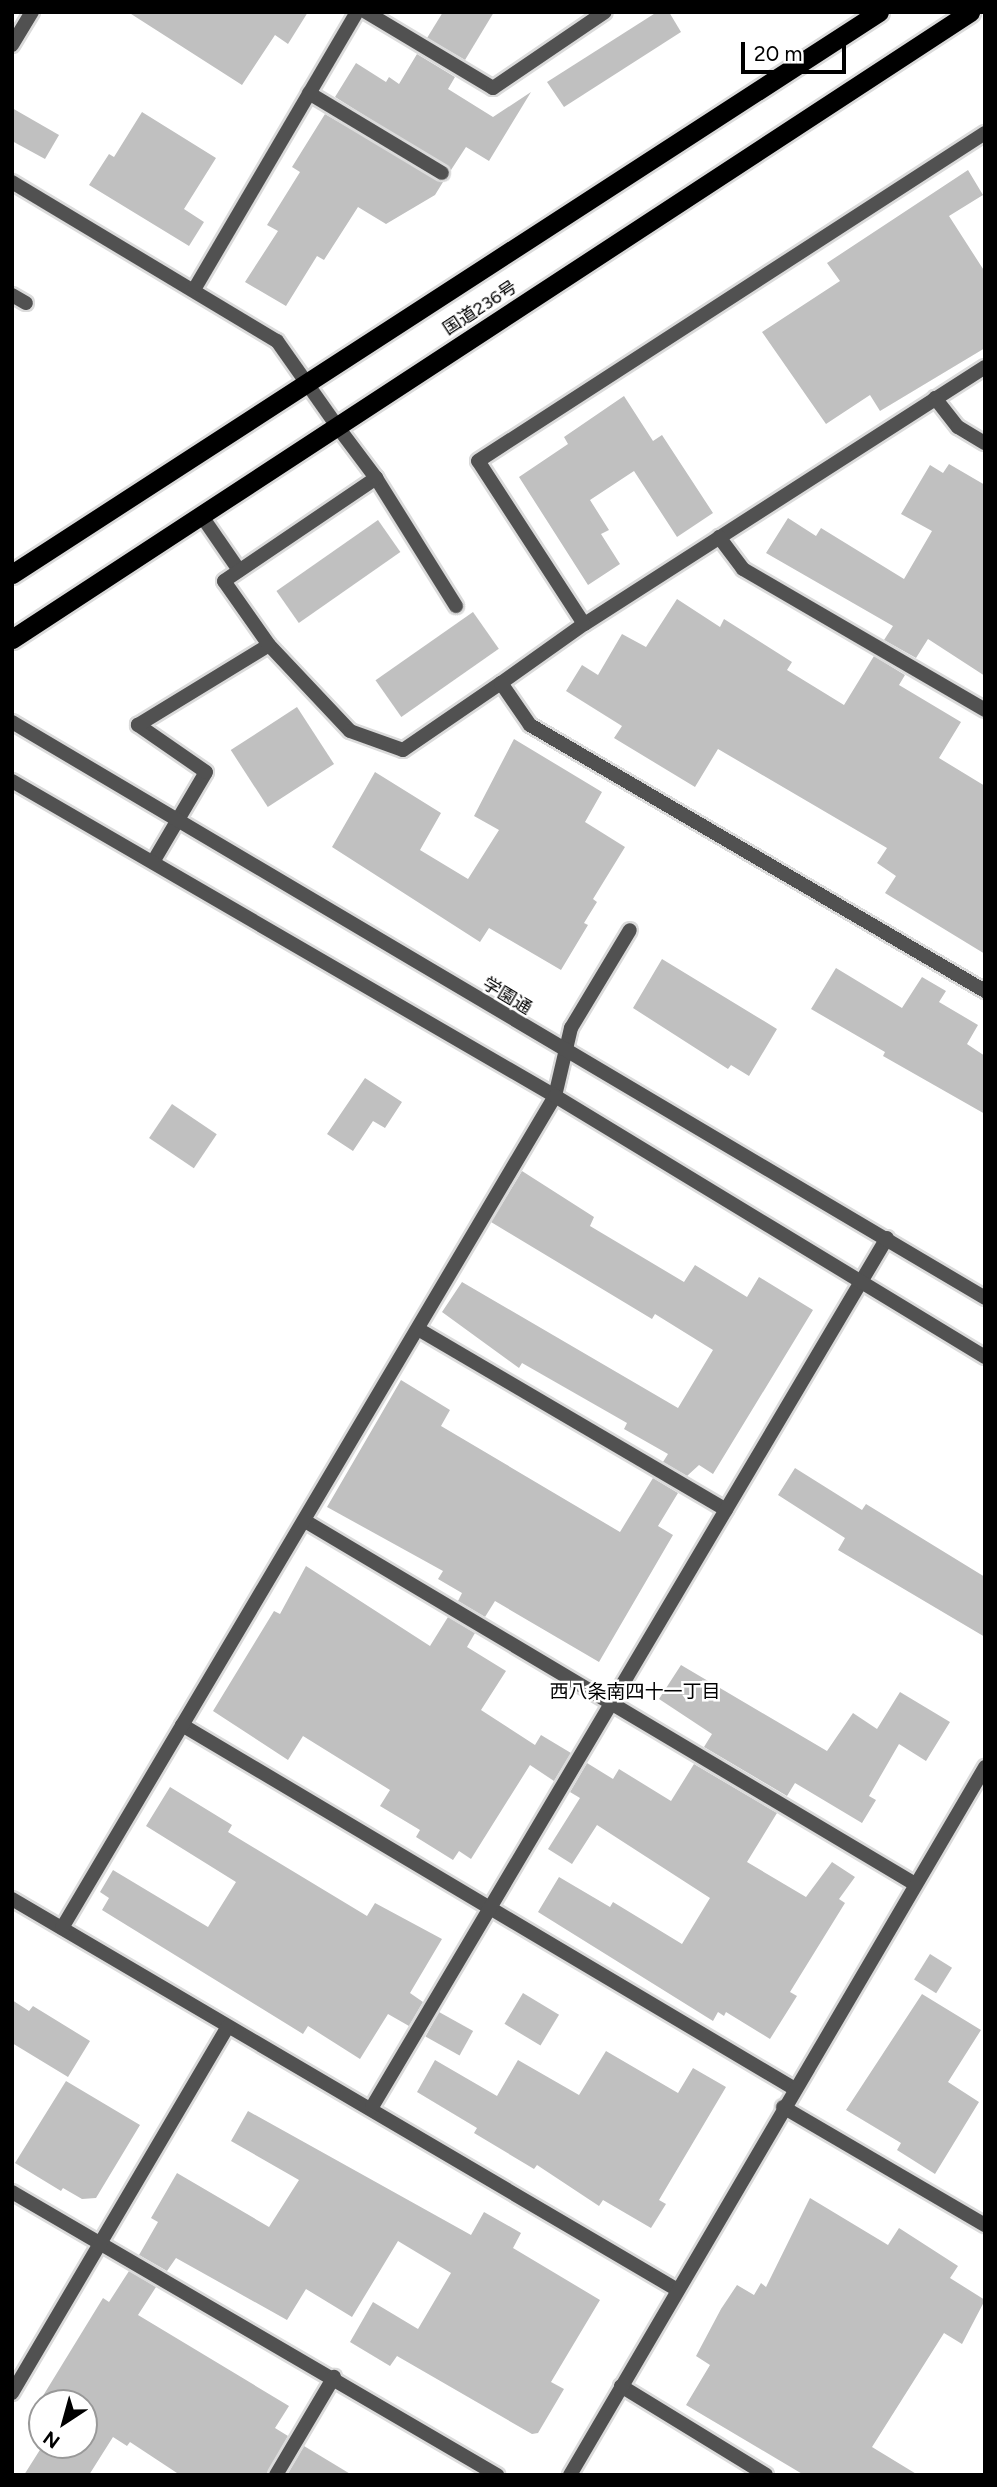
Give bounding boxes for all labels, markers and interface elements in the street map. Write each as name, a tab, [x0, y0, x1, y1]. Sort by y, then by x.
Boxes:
scale bar	[745, 28, 850, 72]
text: 20 m	[754, 41, 802, 66]
street label: 国道236号	[439, 276, 521, 340]
street label: 学園通	[478, 973, 536, 1019]
district label: 西八条南四十一丁目	[550, 1681, 720, 1703]
north arrow	[28, 2389, 98, 2459]
text: N	[39, 2426, 64, 2453]

